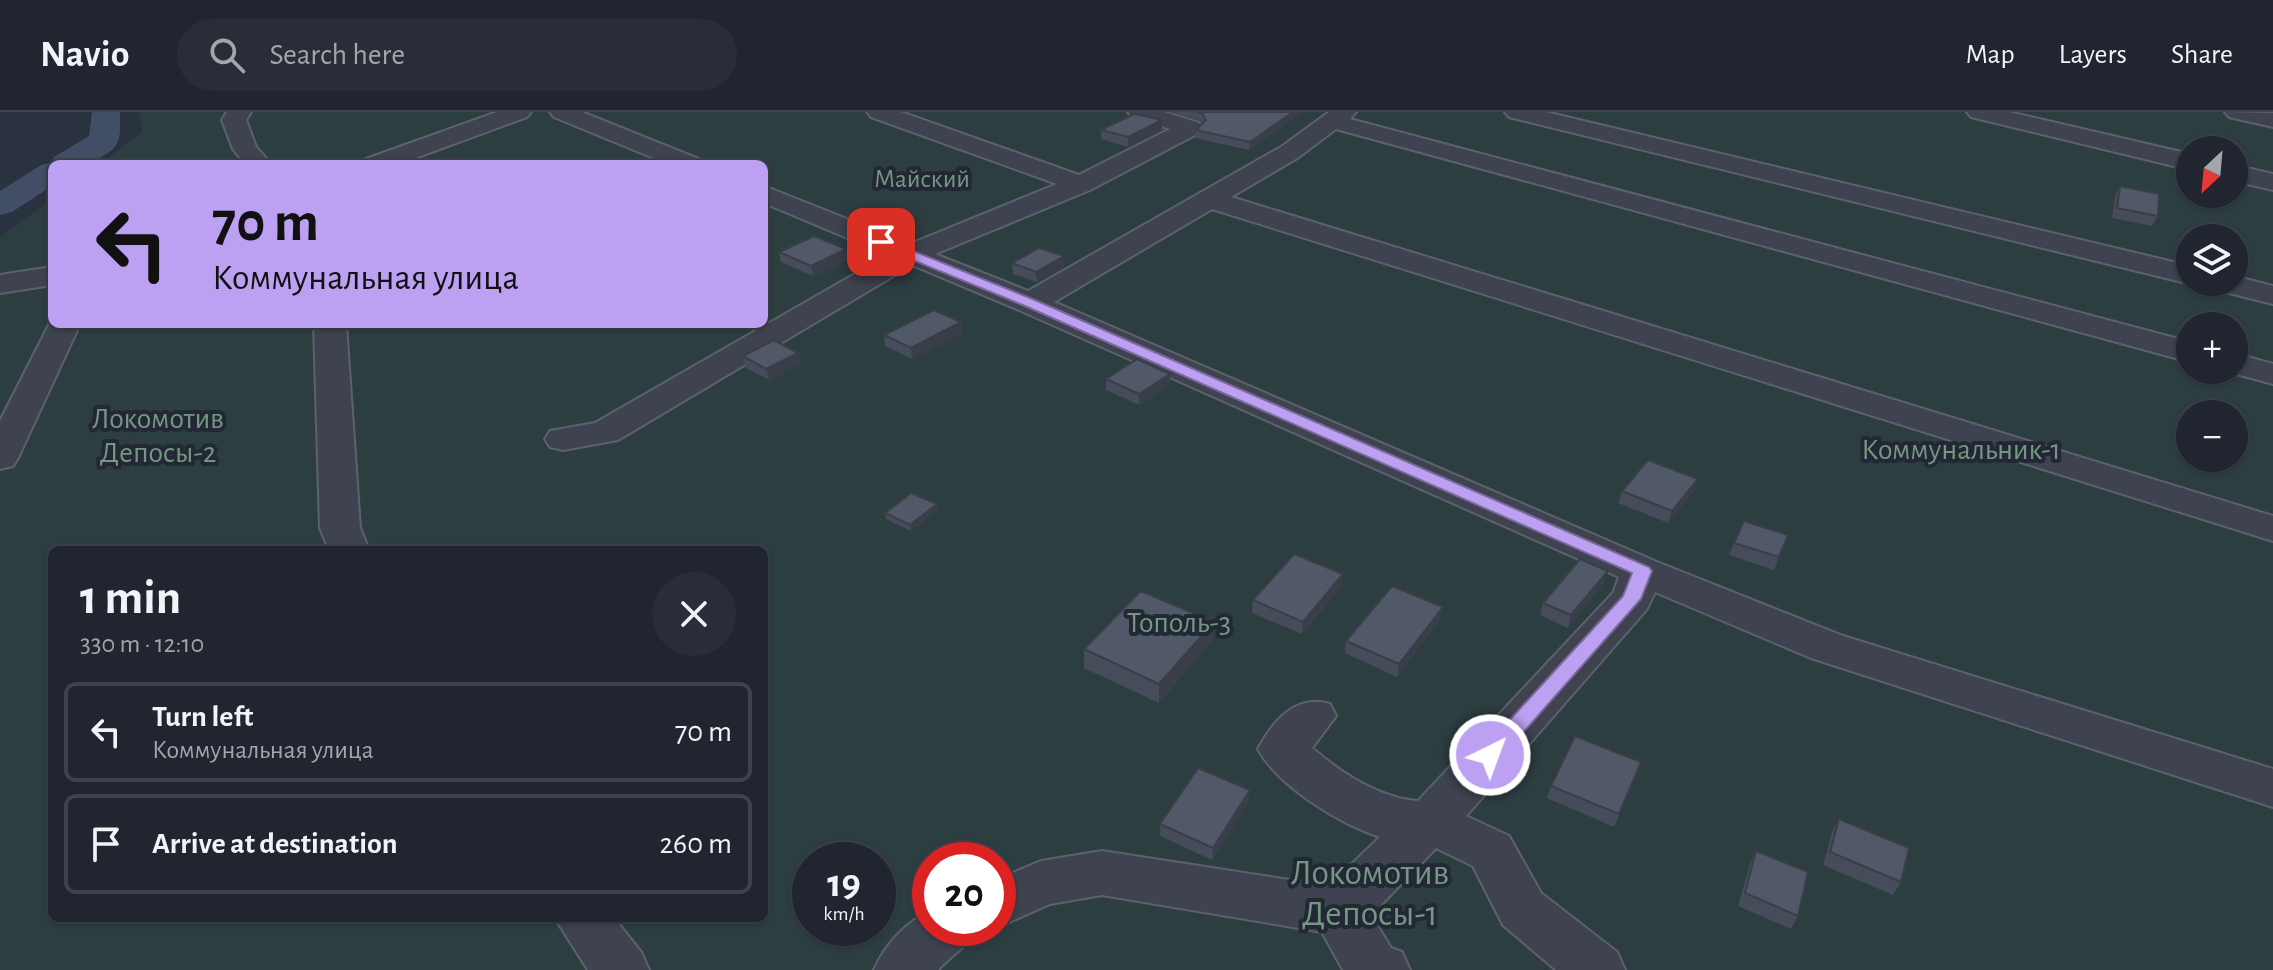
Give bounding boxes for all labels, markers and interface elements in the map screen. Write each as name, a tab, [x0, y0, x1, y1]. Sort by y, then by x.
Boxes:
search box	[177, 19, 737, 91]
icon: search	[205, 33, 249, 77]
text: Navio	[40, 36, 129, 74]
text: Search here	[269, 40, 405, 70]
text: Map	[1966, 41, 2015, 69]
text: Layers	[2059, 41, 2127, 69]
text: Share	[2171, 41, 2233, 69]
north arrow	[2176, 136, 2248, 208]
map controls	[2176, 136, 2248, 472]
park label: Майский	[874, 166, 970, 192]
icon: left	[80, 192, 184, 296]
text: 70 m	[212, 195, 319, 251]
pin	[847, 208, 915, 276]
icon: arrive	[859, 220, 903, 264]
button: layers	[2176, 224, 2248, 296]
text: Коммунальная улица	[212, 260, 519, 296]
button: +	[2176, 312, 2248, 384]
button: −	[2176, 400, 2248, 472]
park label: Локомотив Депосы-2	[92, 404, 224, 468]
park label: Коммунальник-1	[1861, 435, 2061, 465]
button: close	[652, 572, 736, 656]
text: 1 min	[80, 575, 181, 623]
park label: Тополь-3	[1127, 608, 1231, 638]
text: 330 m · 12:10	[80, 631, 204, 657]
text: Turn left	[152, 702, 253, 732]
icon: left	[84, 710, 128, 754]
position arrow	[1448, 713, 1532, 797]
text: 70 m	[675, 717, 732, 747]
text: Коммунальная улица	[152, 737, 374, 763]
icon: arrive	[84, 822, 128, 866]
text: Arrive at destination	[152, 829, 398, 859]
text: 260 m	[659, 829, 732, 859]
speed limit sign: 20	[912, 842, 1016, 946]
park label: Локомотив Депосы-1	[1291, 855, 1449, 932]
text: 19	[827, 864, 861, 904]
text: km/h	[823, 904, 865, 924]

